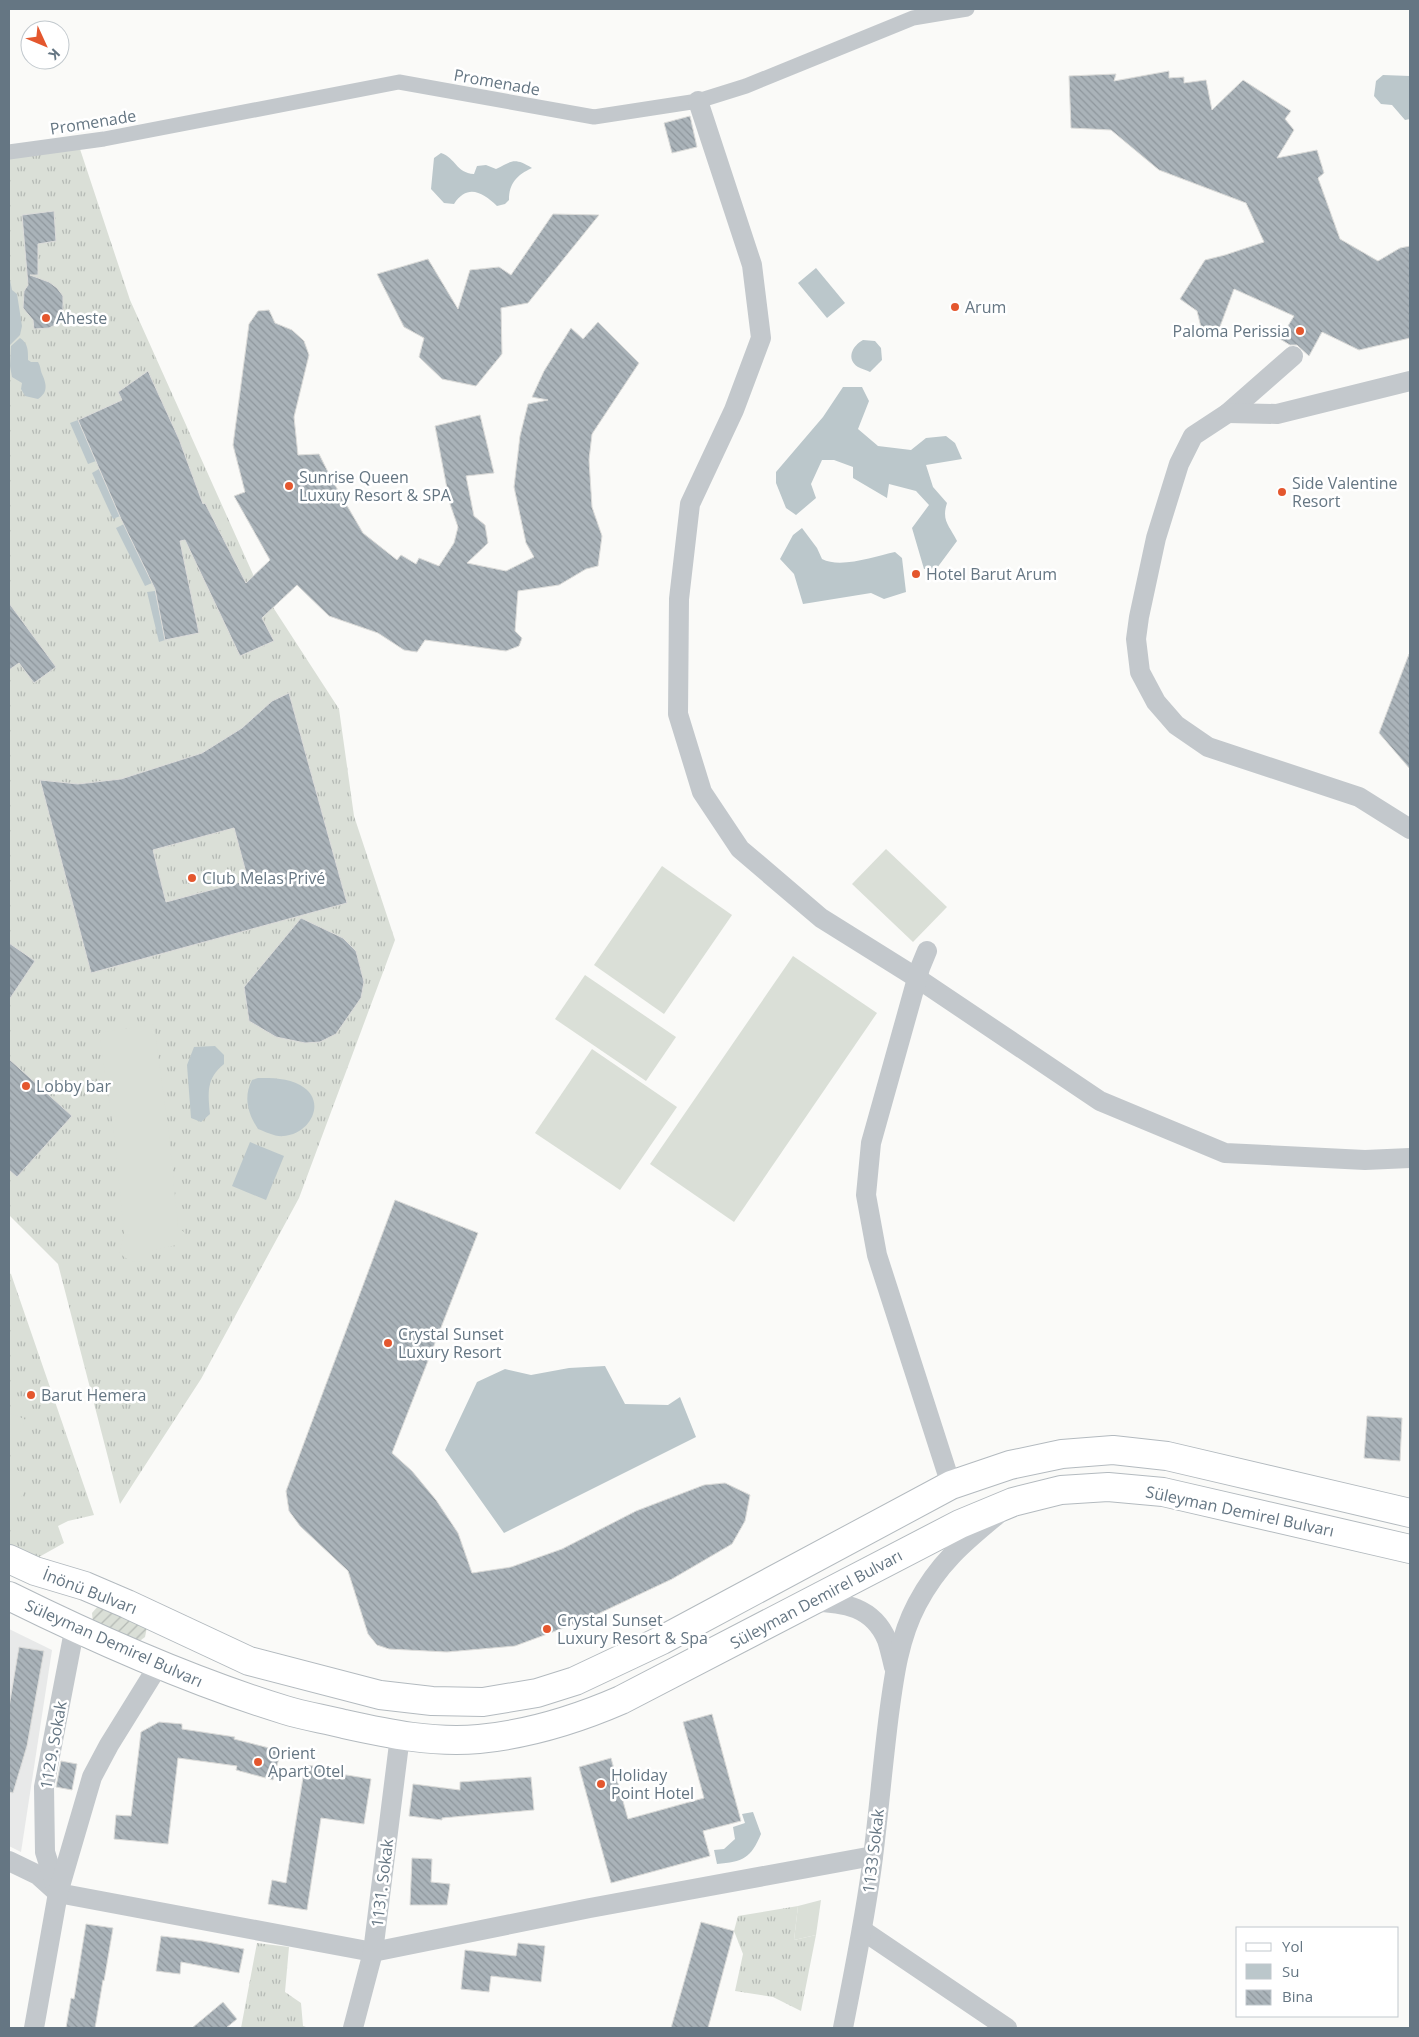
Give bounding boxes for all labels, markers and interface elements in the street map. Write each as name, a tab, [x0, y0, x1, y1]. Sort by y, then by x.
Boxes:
north arrow	[20, 20, 70, 70]
text: K	[44, 44, 65, 65]
street label: Promenade	[452, 64, 542, 100]
street label: Promenade	[48, 104, 138, 140]
place label: Arum	[965, 296, 1006, 318]
marker: Arum	[949, 301, 961, 313]
place label: Aheste	[56, 307, 107, 329]
marker: Aheste	[40, 312, 52, 324]
place label: Paloma Perissia	[1173, 320, 1290, 342]
marker: Paloma Perissia	[1294, 325, 1306, 337]
place label: Sunrise Queen Luxury Resort & SPA	[299, 466, 452, 506]
place label: Side Valentine Resort	[1292, 472, 1398, 512]
marker: Sunrise Queen Luxury Resort & SPA	[283, 480, 295, 492]
marker: Side Valentine Resort	[1276, 486, 1288, 498]
place label: Hotel Barut Arum	[926, 563, 1057, 585]
marker: Hotel Barut Arum	[910, 568, 922, 580]
place label: Club Melas Privé	[202, 867, 325, 889]
marker: Club Melas Privé	[186, 872, 198, 884]
place label: Lobby bar	[36, 1075, 111, 1097]
marker: Lobby bar	[20, 1080, 32, 1092]
place label: Crystal Sunset Luxury Resort	[398, 1323, 504, 1363]
marker: Crystal Sunset Luxury Resort	[382, 1337, 394, 1349]
place label: Barut Hemera	[41, 1384, 146, 1406]
marker: Barut Hemera	[25, 1389, 37, 1401]
street label: Süleyman Demirel Bulvarı	[1144, 1480, 1336, 1542]
street label: Süleyman Demirel Bulvarı	[726, 1544, 906, 1654]
street label: İnönü Bulvarı	[40, 1563, 140, 1619]
street label: Süleyman Demirel Bulvarı	[22, 1594, 206, 1692]
place label: Crystal Sunset Luxury Resort & Spa	[557, 1609, 708, 1649]
marker: Crystal Sunset Luxury Resort & Spa	[541, 1623, 553, 1635]
street label: 1129. Sokak	[34, 1699, 72, 1791]
place label: Orient Apart Otel	[268, 1742, 344, 1782]
marker: Orient Apart Otel	[252, 1756, 264, 1768]
place label: Holiday Point Hotel	[611, 1764, 694, 1804]
marker: Holiday Point Hotel	[595, 1778, 607, 1790]
street label: 1133 Sokak	[857, 1807, 889, 1894]
street label: 1131. Sokak	[366, 1837, 398, 1929]
legend	[1236, 1927, 1399, 2017]
text: Yol	[1282, 1936, 1303, 1956]
text: Su	[1282, 1961, 1299, 1981]
text: Bina	[1282, 1986, 1313, 2006]

